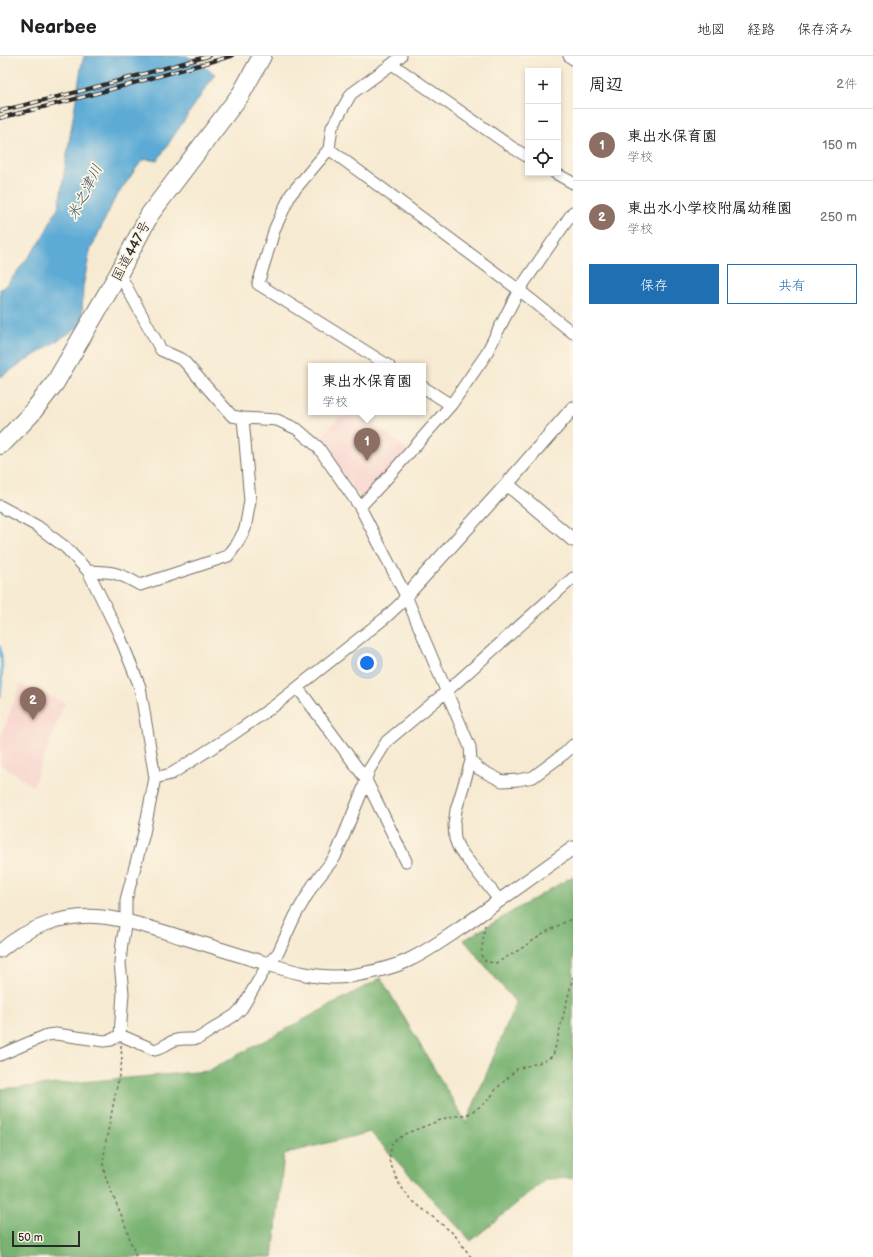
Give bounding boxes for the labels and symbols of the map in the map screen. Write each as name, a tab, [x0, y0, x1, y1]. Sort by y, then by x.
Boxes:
water label: 米之津川	[63, 161, 107, 223]
street label: 国道447号	[108, 218, 154, 284]
pin: 1	[354, 428, 380, 461]
your location	[357, 653, 377, 673]
pin: 2	[20, 687, 46, 720]
scale bar	[12, 1229, 80, 1248]

